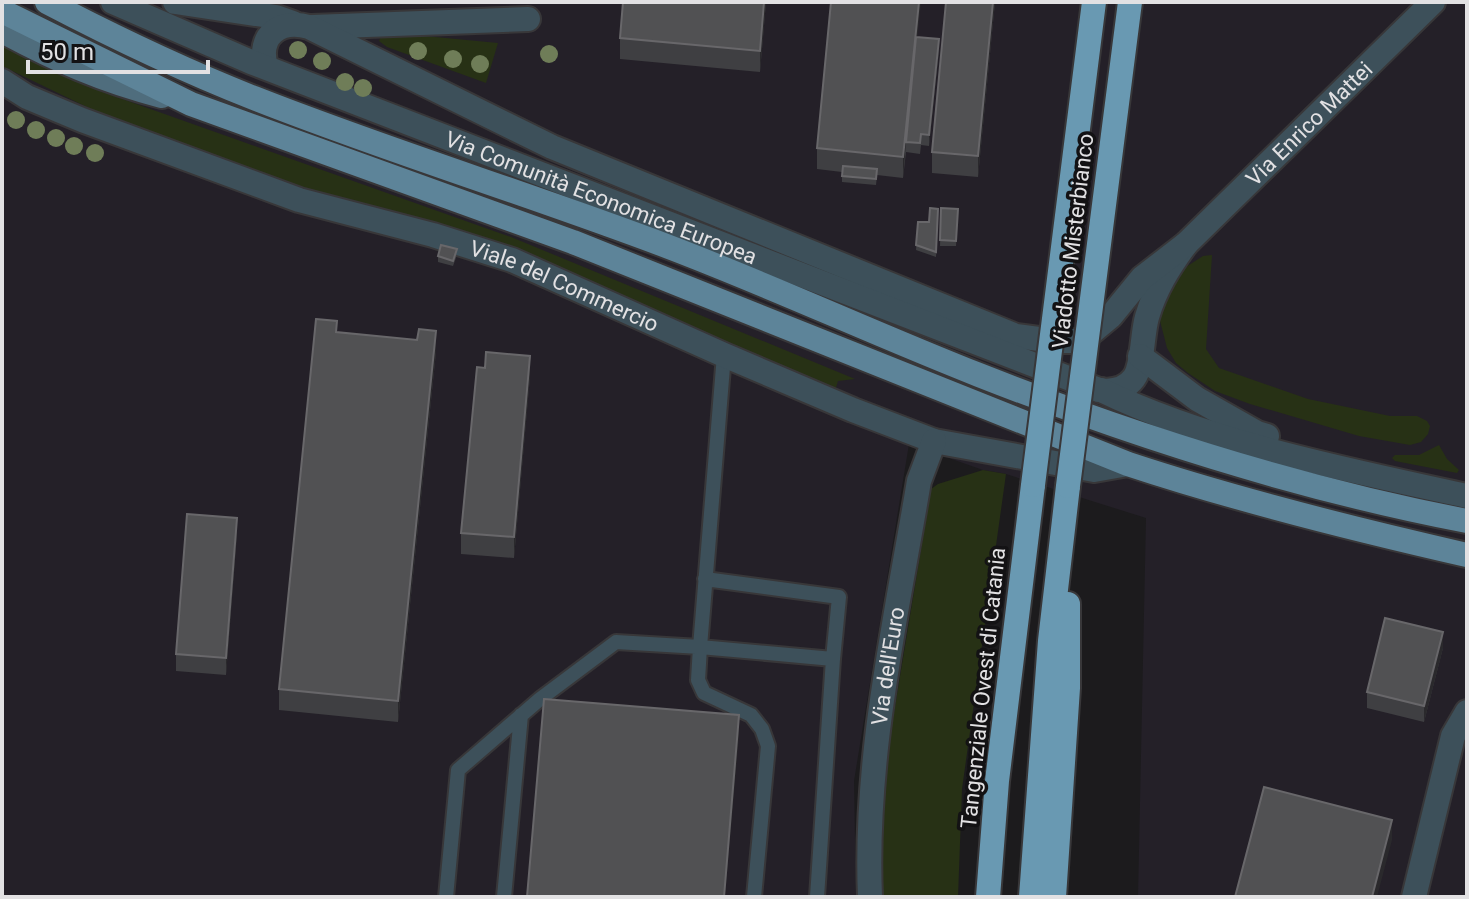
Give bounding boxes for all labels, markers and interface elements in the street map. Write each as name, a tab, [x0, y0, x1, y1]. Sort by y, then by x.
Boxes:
scale bar	[28, 24, 208, 74]
text: 50 m	[40, 38, 94, 66]
street label: Via Enrico Mattei	[1241, 56, 1377, 191]
street label: Via Comunità Economica Europea	[442, 126, 761, 269]
street label: Viadotto Misterbianco	[1047, 132, 1099, 350]
street label: Viale del Commercio	[467, 235, 663, 337]
street label: Tangenziale Ovest di Catania	[956, 546, 1010, 830]
street label: Via dell'Euro	[866, 605, 909, 727]

